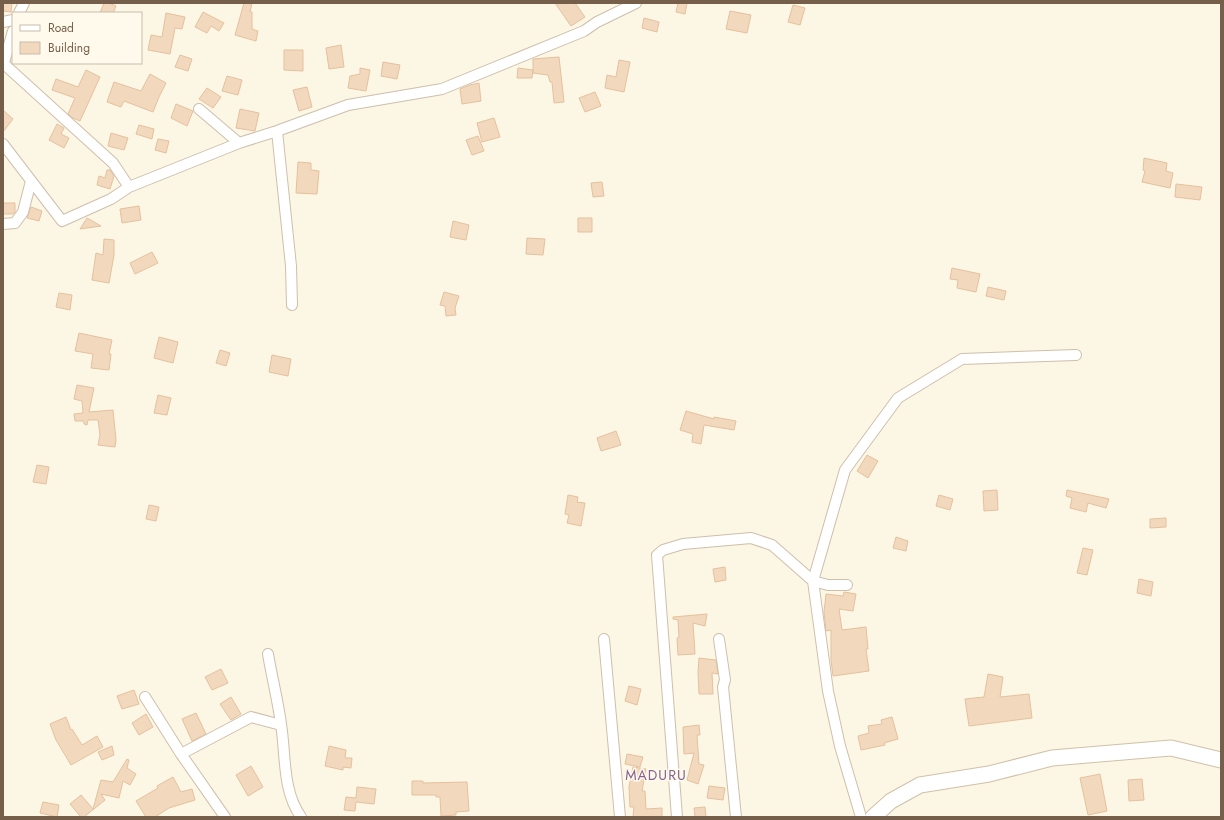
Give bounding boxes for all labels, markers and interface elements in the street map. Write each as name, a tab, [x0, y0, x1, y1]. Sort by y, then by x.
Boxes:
legend	[12, 12, 142, 64]
text: Road	[48, 19, 74, 37]
text: Building	[48, 39, 90, 57]
district label: MADURU	[625, 765, 687, 785]

